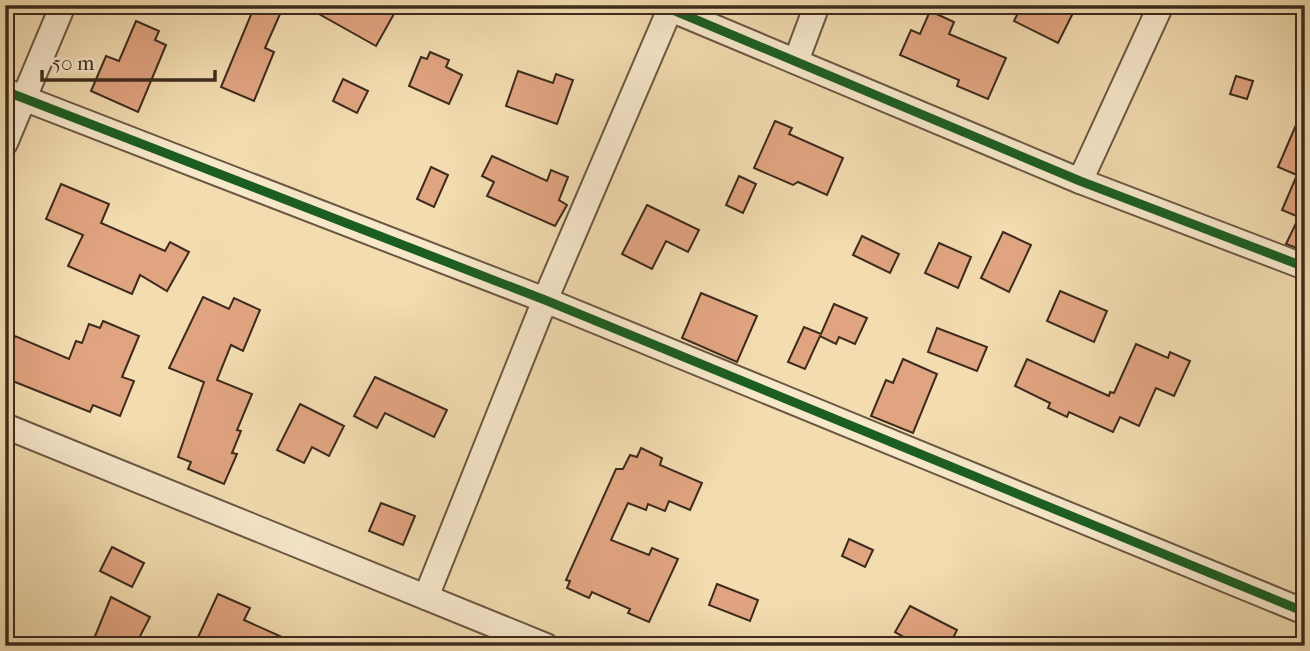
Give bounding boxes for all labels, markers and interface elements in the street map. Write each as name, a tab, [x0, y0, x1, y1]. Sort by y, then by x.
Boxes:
scale bar	[42, 38, 215, 82]
text: 50 m	[52, 51, 95, 75]

